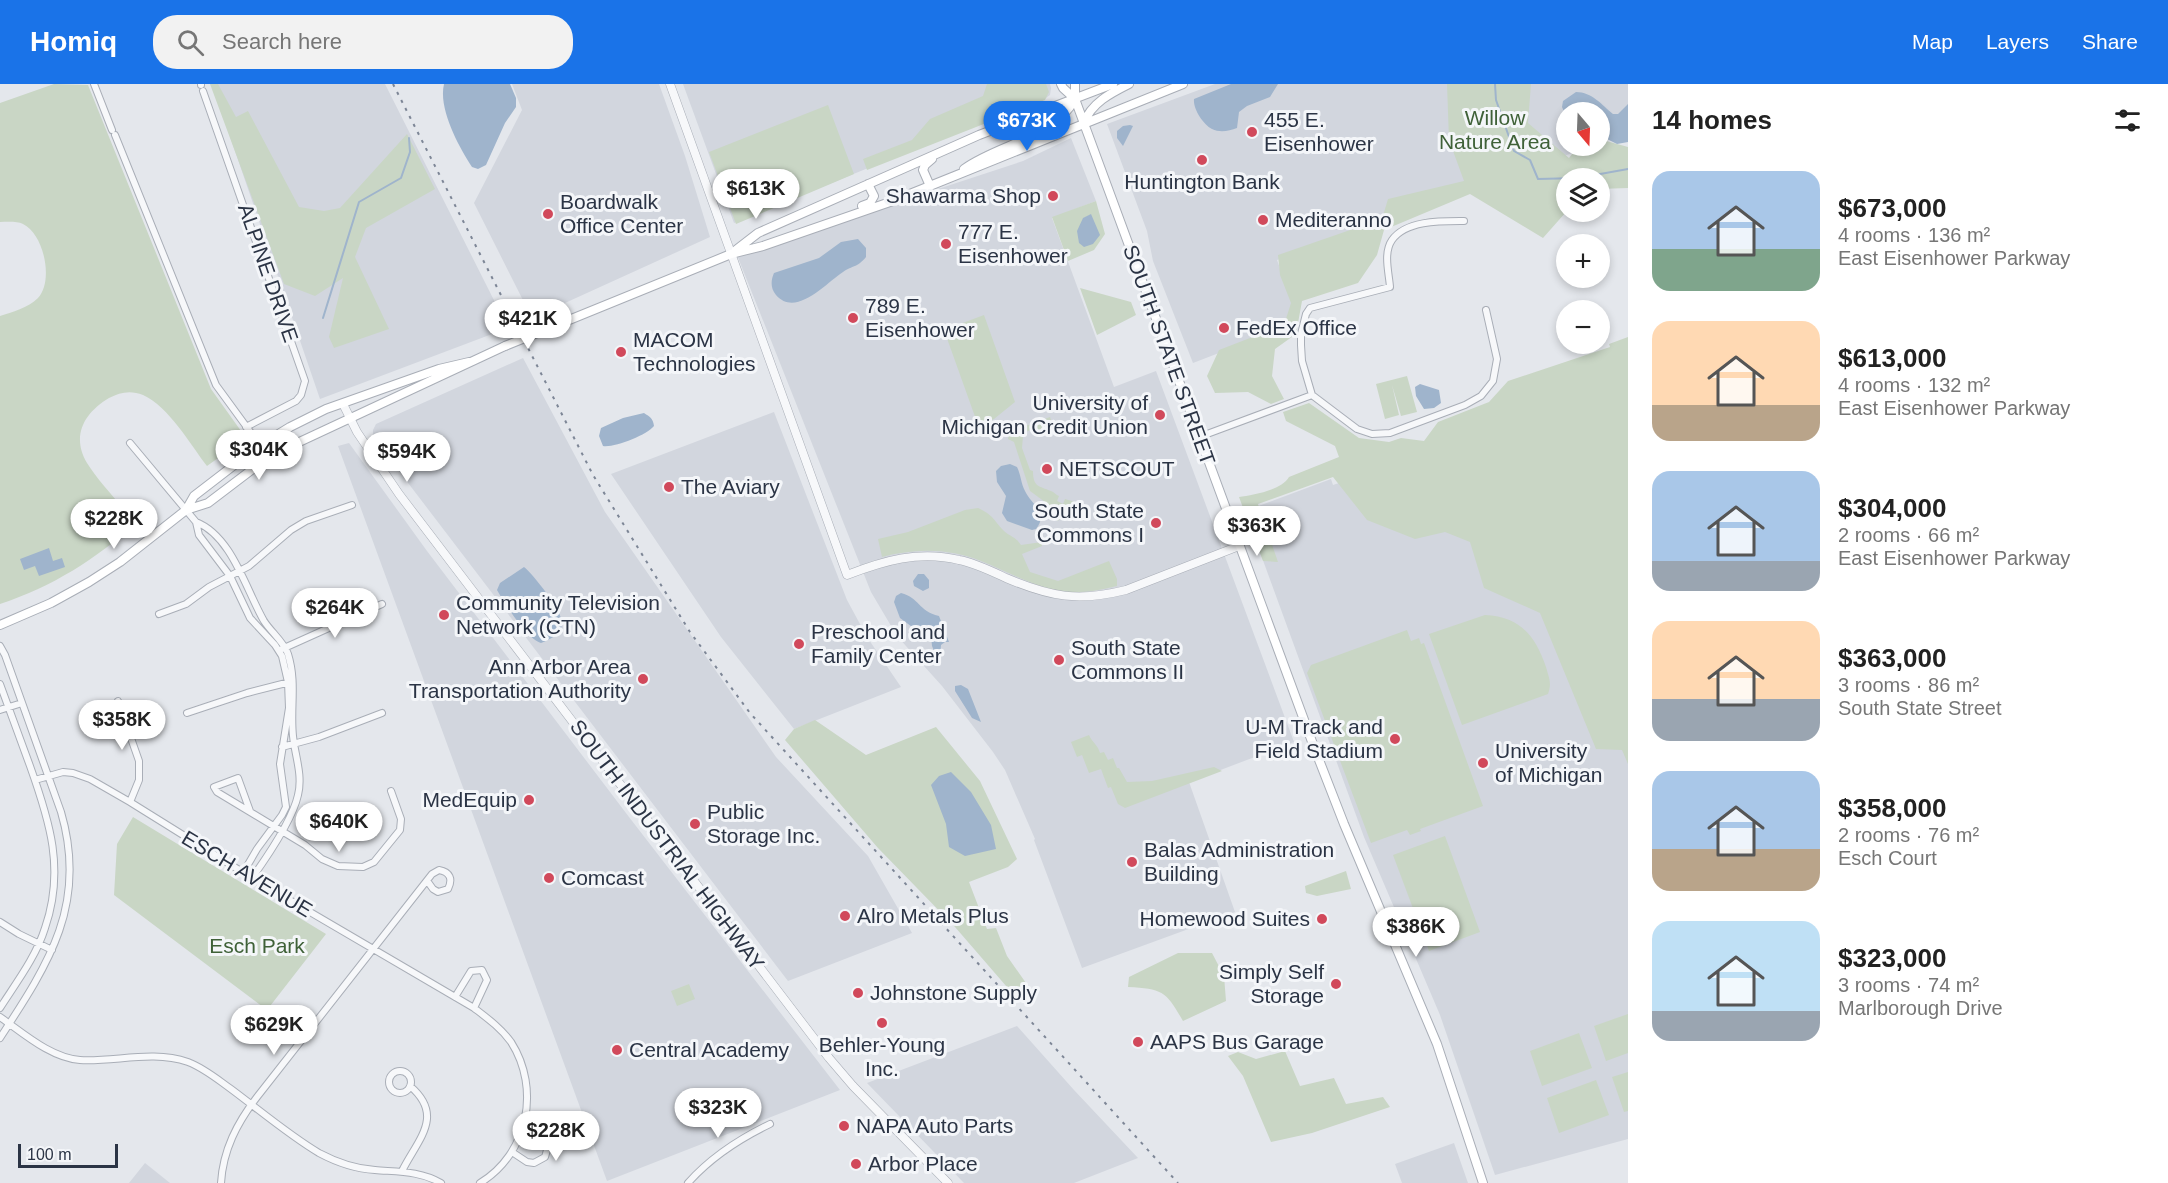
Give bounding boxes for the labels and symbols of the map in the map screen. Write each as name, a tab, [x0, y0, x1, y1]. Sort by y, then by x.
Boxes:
pin: $673K	[985, 101, 1069, 152]
north arrow	[1556, 102, 1610, 156]
park label: Willow Nature Area	[1439, 106, 1551, 153]
place label: 455 E. Eisenhower	[1264, 108, 1374, 155]
marker: 455 E. Eisenhower	[1245, 125, 1259, 139]
marker: Huntington Bank	[1195, 153, 1209, 167]
pin: $613K	[714, 169, 798, 220]
place label: Huntington Bank	[1124, 170, 1280, 193]
place label: Shawarma Shop	[886, 184, 1041, 207]
marker: Shawarma Shop	[1046, 189, 1060, 203]
place label: Boardwalk Office Center	[560, 190, 683, 237]
street label: ALPINE DRIVE	[234, 201, 303, 345]
marker: Boardwalk Office Center	[541, 207, 555, 221]
place label: Mediteranno	[1275, 208, 1392, 231]
marker: Mediteranno	[1256, 213, 1270, 227]
place label: 777 E. Eisenhower	[958, 220, 1068, 267]
marker: 777 E. Eisenhower	[939, 237, 953, 251]
street label: SOUTH STATE STREET	[1119, 242, 1220, 468]
place label: 789 E. Eisenhower	[865, 294, 975, 341]
pin: $421K	[486, 299, 570, 350]
marker: 789 E. Eisenhower	[846, 311, 860, 325]
place label: FedEx Office	[1236, 316, 1357, 339]
marker: FedEx Office	[1217, 321, 1231, 335]
place label: MACOM Technologies	[633, 328, 756, 375]
marker: MACOM Technologies	[614, 345, 628, 359]
place label: University of Michigan Credit Union	[941, 391, 1148, 438]
marker: University of Michigan Credit Union	[1153, 408, 1167, 422]
pin: $304K	[217, 430, 301, 481]
pin: $594K	[365, 432, 449, 483]
place label: NETSCOUT	[1059, 457, 1175, 480]
marker: NETSCOUT	[1040, 462, 1054, 476]
place label: The Aviary	[681, 475, 780, 498]
marker: The Aviary	[662, 480, 676, 494]
pin: $228K	[72, 499, 156, 550]
place label: South State Commons I	[1034, 499, 1144, 546]
pin: $363K	[1215, 506, 1299, 557]
marker: South State Commons I	[1149, 516, 1163, 530]
pin: $264K	[293, 588, 377, 639]
place label: Community Television Network (CTN)	[456, 591, 660, 638]
marker: Community Television Network (CTN)	[437, 608, 451, 622]
place label: Preschool and Family Center	[811, 620, 945, 667]
place label: South State Commons II	[1071, 636, 1184, 683]
marker: Preschool and Family Center	[792, 637, 806, 651]
marker: South State Commons II	[1052, 653, 1066, 667]
place label: Ann Arbor Area Transportation Authority	[409, 655, 631, 702]
marker: Ann Arbor Area Transportation Authority	[636, 672, 650, 686]
pin: $358K	[80, 700, 164, 751]
street label: SOUTH INDUSTRIAL HIGHWAY	[566, 715, 769, 974]
place label: U-M Track and Field Stadium	[1245, 715, 1383, 762]
marker: U-M Track and Field Stadium	[1388, 732, 1402, 746]
place label: University of Michigan	[1495, 739, 1602, 786]
marker: University of Michigan	[1476, 756, 1490, 770]
place label: MedEquip	[422, 788, 517, 811]
marker: MedEquip	[522, 793, 536, 807]
place label: Public Storage Inc.	[707, 800, 820, 847]
pin: $640K	[297, 802, 381, 853]
marker: Public Storage Inc.	[688, 817, 702, 831]
street label: ESCH AVENUE	[178, 826, 317, 921]
place label: Balas Administration Building	[1144, 838, 1334, 885]
marker: Balas Administration Building	[1125, 855, 1139, 869]
place label: Comcast	[561, 866, 644, 889]
marker: Comcast	[542, 871, 556, 885]
place label: Alro Metals Plus	[857, 904, 1009, 927]
place label: Homewood Suites	[1140, 907, 1310, 930]
pin: $386K	[1374, 907, 1458, 958]
marker: Alro Metals Plus	[838, 909, 852, 923]
marker: Homewood Suites	[1315, 912, 1329, 926]
park label: Esch Park	[209, 934, 305, 957]
place label: Simply Self Storage	[1219, 960, 1324, 1007]
marker: Simply Self Storage	[1329, 977, 1343, 991]
place label: Johnstone Supply	[870, 981, 1037, 1004]
marker: Johnstone Supply	[851, 986, 865, 1000]
pin: $629K	[232, 1005, 316, 1056]
marker: Behler-Young Inc.	[875, 1016, 889, 1030]
place label: AAPS Bus Garage	[1150, 1030, 1324, 1053]
place label: Behler-Young Inc.	[819, 1033, 945, 1080]
marker: AAPS Bus Garage	[1131, 1035, 1145, 1049]
place label: Central Academy	[629, 1038, 789, 1061]
marker: Central Academy	[610, 1043, 624, 1057]
pin: $323K	[676, 1088, 760, 1139]
pin: $228K	[514, 1111, 598, 1162]
place label: NAPA Auto Parts	[856, 1114, 1013, 1137]
marker: NAPA Auto Parts	[837, 1119, 851, 1133]
scale bar	[18, 1141, 118, 1168]
place label: Arbor Place	[868, 1152, 978, 1175]
marker: Arbor Place	[849, 1157, 863, 1171]

